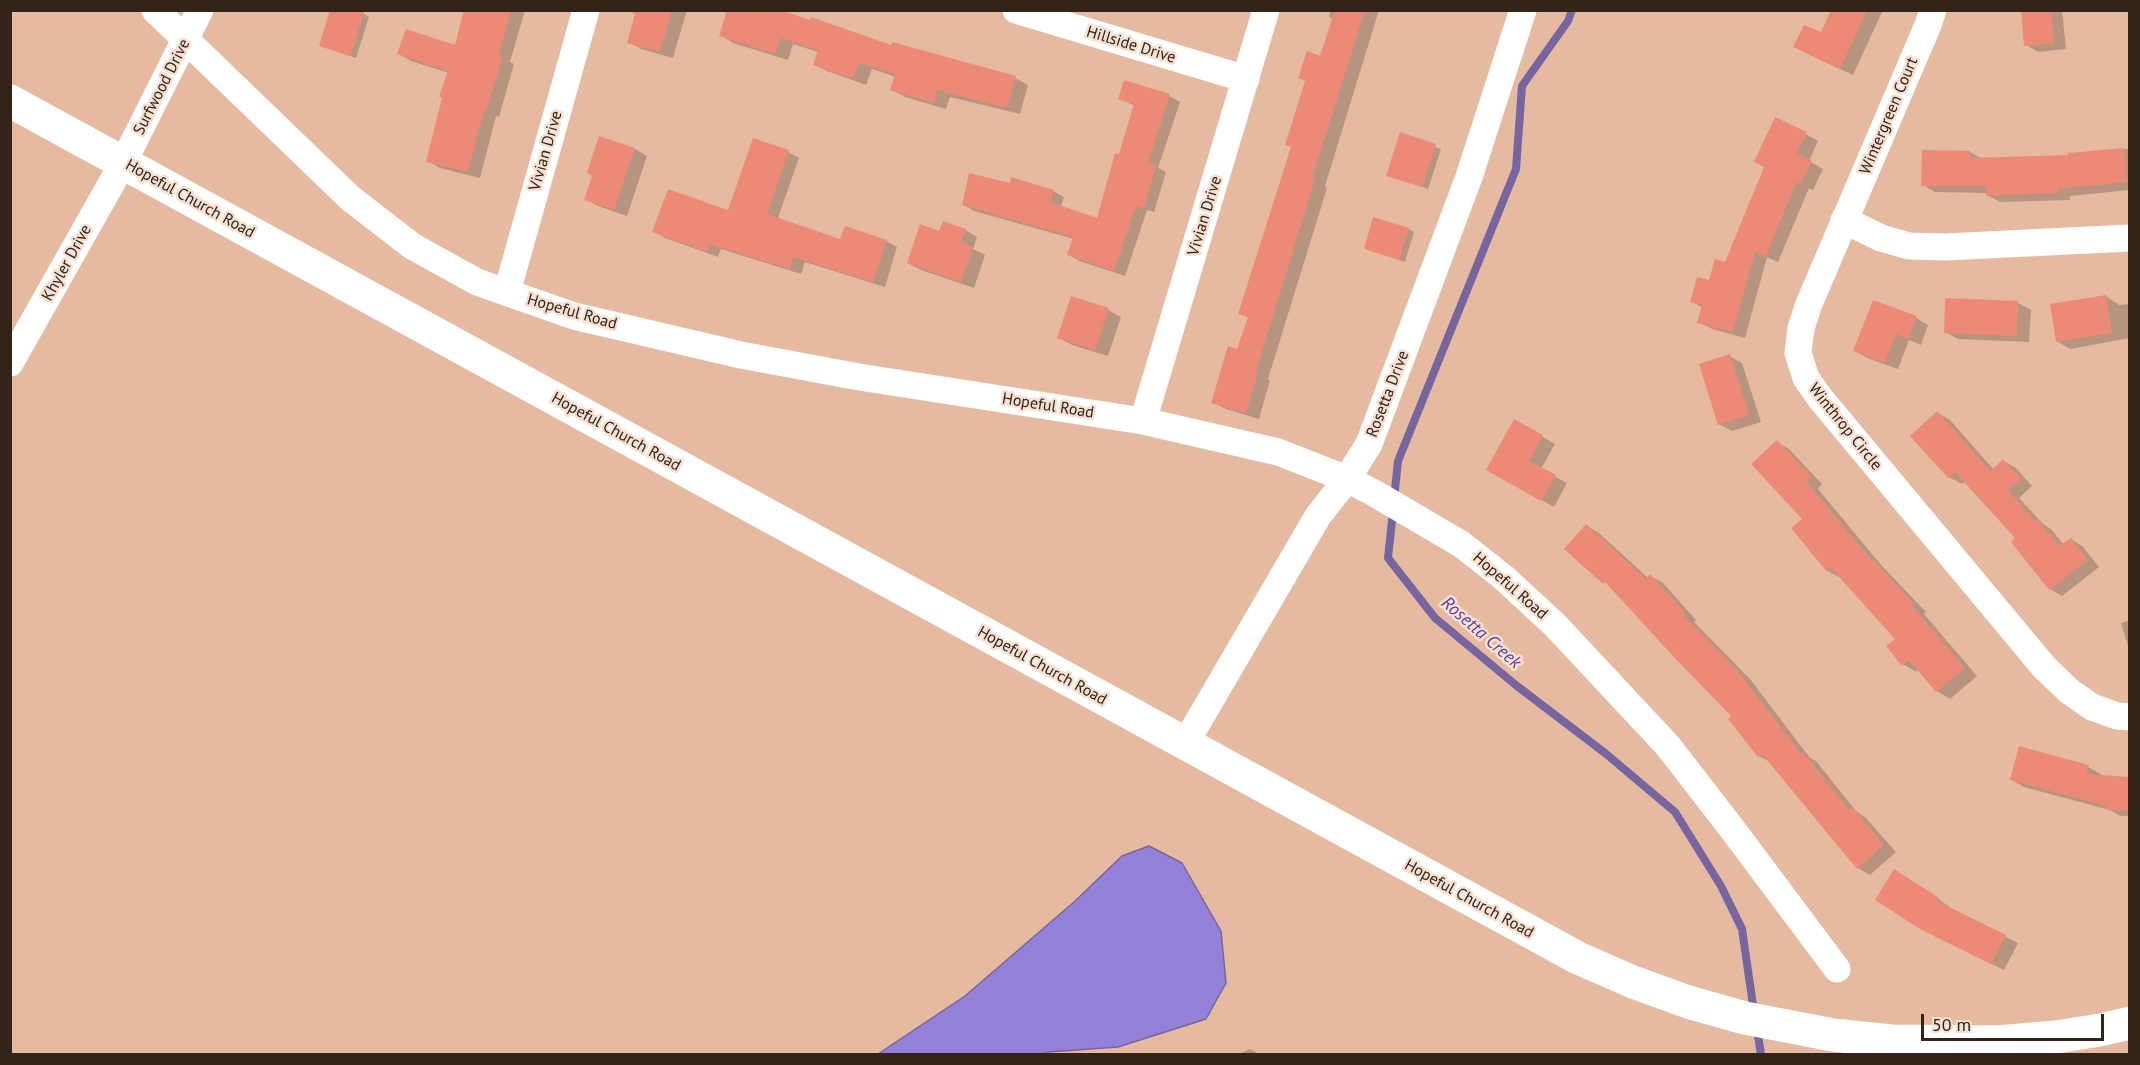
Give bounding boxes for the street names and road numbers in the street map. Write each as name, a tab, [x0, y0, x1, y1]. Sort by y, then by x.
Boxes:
street label: Hillside Drive	[1084, 22, 1178, 68]
street label: Surfwood Drive	[130, 36, 194, 138]
street label: Wintergreen Court	[1856, 55, 1922, 177]
street label: Vivian Drive	[525, 109, 567, 193]
street label: Hopeful Church Road	[122, 155, 258, 243]
street label: Vivian Drive	[1184, 174, 1226, 258]
street label: Khyler Drive	[38, 221, 96, 305]
street label: Hopeful Road	[525, 290, 619, 334]
street label: Rosetta Drive	[1363, 348, 1413, 440]
street label: Winthrop Circle	[1804, 380, 1886, 474]
street label: Hopeful Church Road	[548, 388, 684, 476]
street label: Hopeful Road	[1001, 389, 1095, 423]
street label: Hopeful Road	[1469, 548, 1551, 624]
street label: Hopeful Church Road	[974, 622, 1110, 710]
street label: Hopeful Church Road	[1401, 855, 1537, 943]

